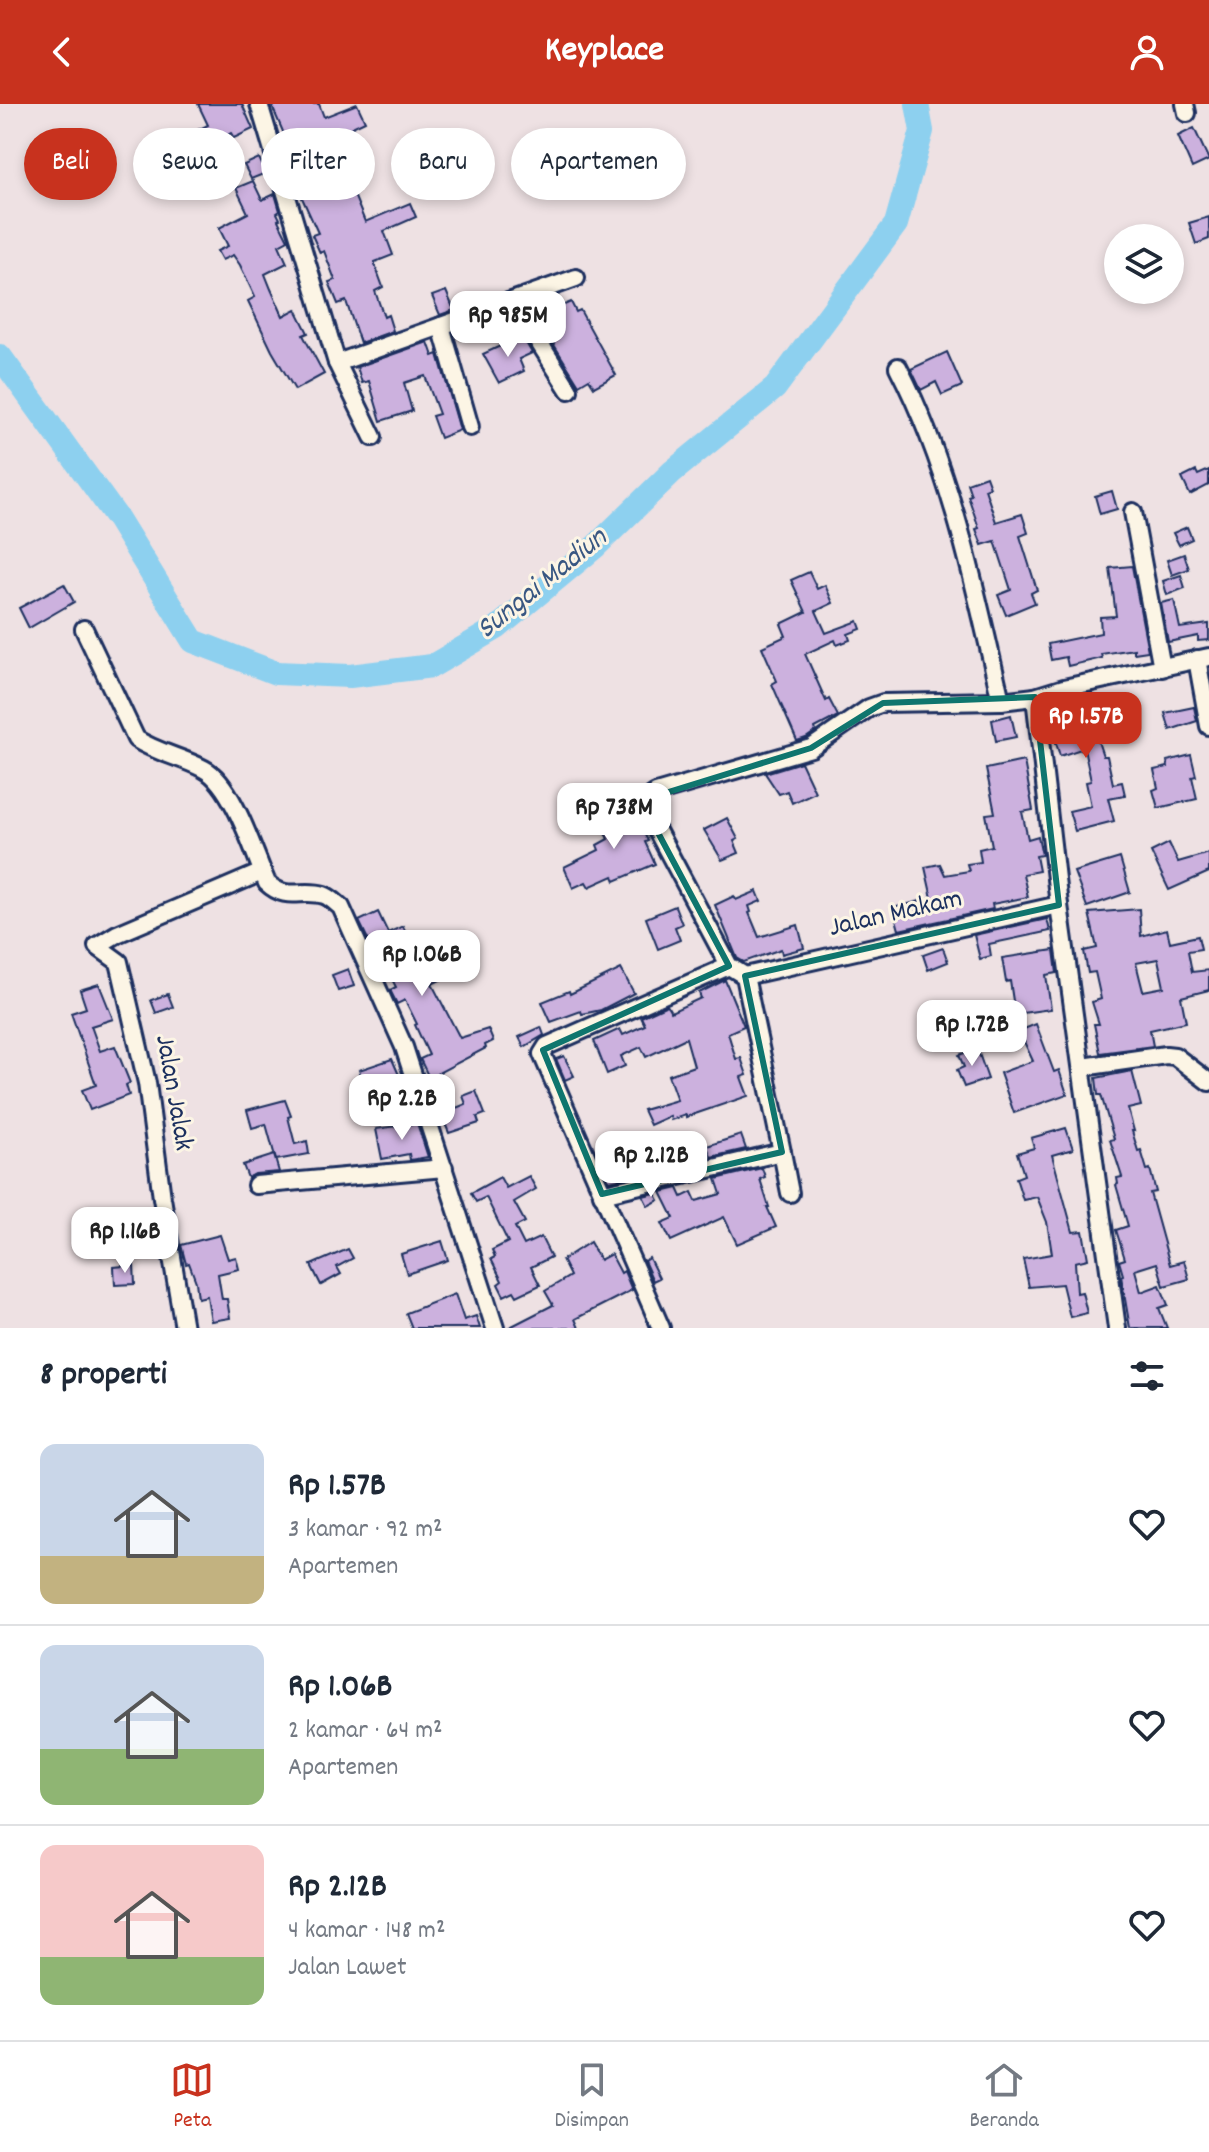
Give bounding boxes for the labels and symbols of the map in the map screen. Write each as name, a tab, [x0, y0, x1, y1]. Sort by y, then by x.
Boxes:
pin: Rp 985M	[434, 291, 582, 359]
water label: Sungai Madiun	[468, 518, 619, 651]
pin: Rp 1.57B	[1003, 692, 1169, 760]
pin: Rp 738M	[540, 783, 688, 851]
street label: Jalan Makam	[825, 880, 967, 950]
pin: Rp 1.06B	[339, 930, 505, 998]
pin: Rp 1.72B	[889, 1000, 1055, 1068]
street label: Jalan Jalak	[142, 1032, 202, 1154]
pin: Rp 2.2B	[328, 1074, 476, 1142]
pin: Rp 2.12B	[568, 1131, 734, 1199]
pin: Rp 1.16B	[42, 1207, 208, 1275]

